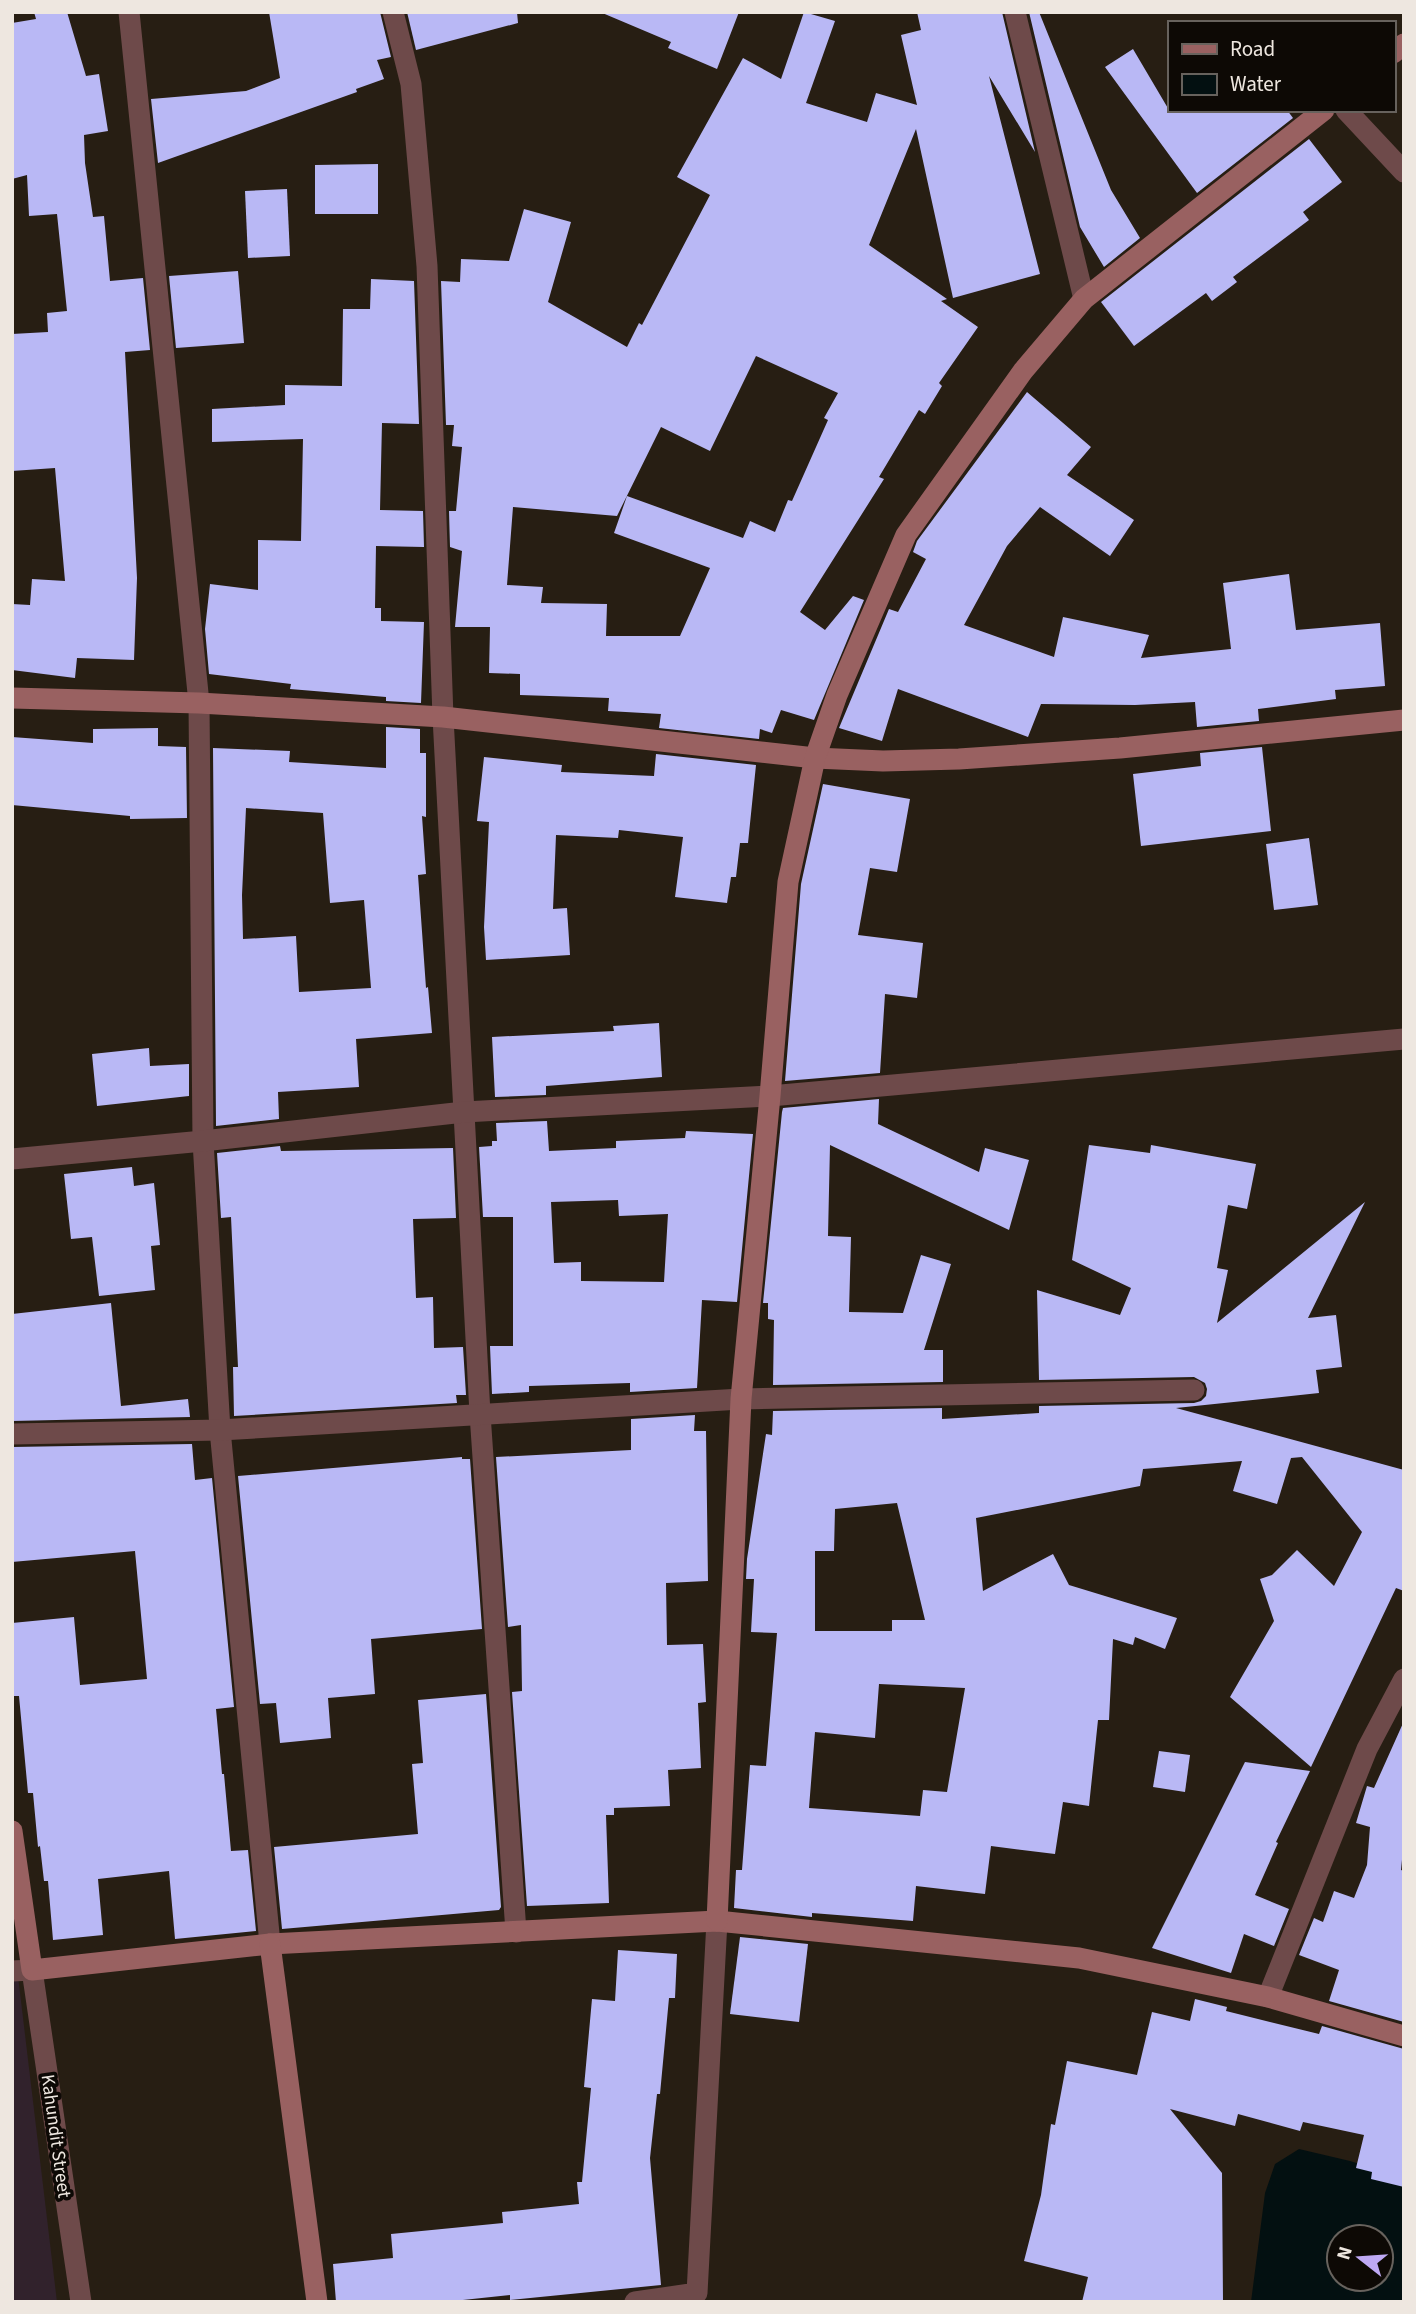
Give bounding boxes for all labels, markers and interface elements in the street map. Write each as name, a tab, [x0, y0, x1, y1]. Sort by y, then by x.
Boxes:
legend	[1168, 21, 1395, 112]
text: Road	[1230, 34, 1275, 64]
text: Water	[1230, 69, 1282, 99]
street label: Kahundit Street	[33, 2073, 78, 2200]
north arrow	[1325, 2223, 1395, 2293]
text: N	[1330, 2243, 1360, 2263]

